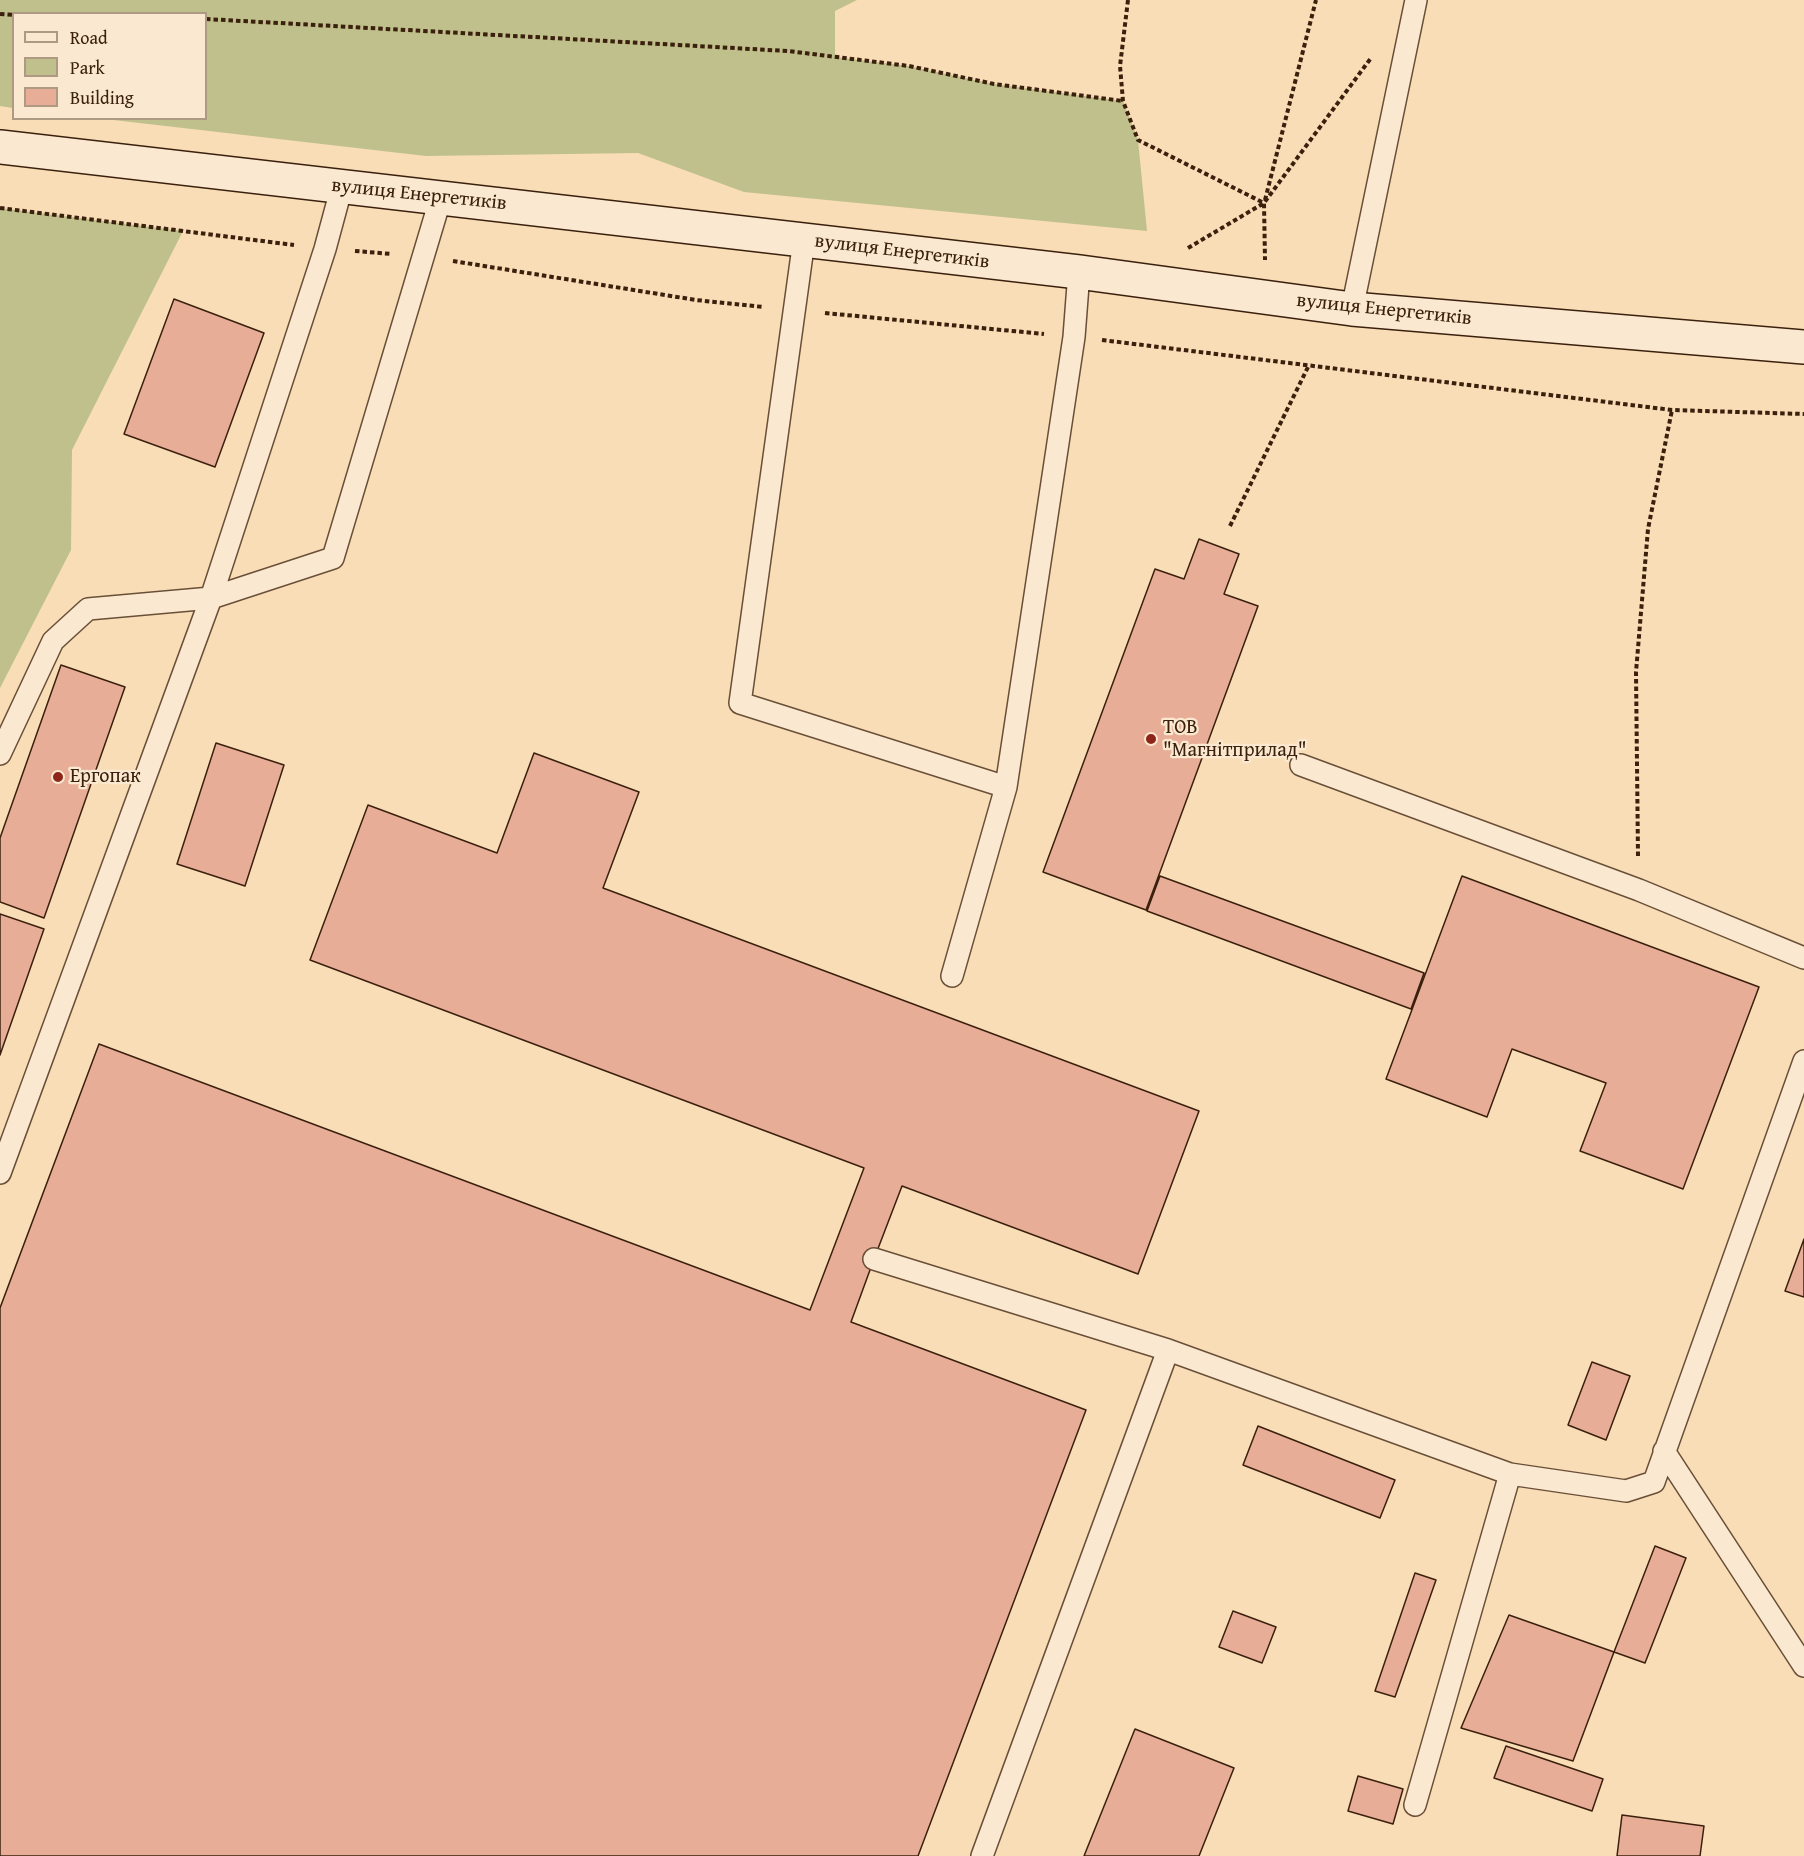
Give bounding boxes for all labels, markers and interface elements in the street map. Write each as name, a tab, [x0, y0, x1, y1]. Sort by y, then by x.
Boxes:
legend	[12, 12, 207, 120]
text: Road	[70, 24, 108, 51]
text: Park	[70, 54, 105, 81]
text: Building	[70, 84, 134, 111]
street label: вулиця Енергетиків	[330, 174, 508, 216]
street label: вулиця Енергетиків	[813, 229, 991, 275]
street label: вулиця Енергетиків	[1295, 289, 1473, 331]
place label: ТОВ "Магнітприлад"	[1163, 716, 1306, 763]
marker: ТОВ "Магнітприлад"	[1144, 732, 1158, 746]
place label: Ергопак	[70, 765, 141, 789]
marker: Ергопак	[51, 770, 65, 784]

